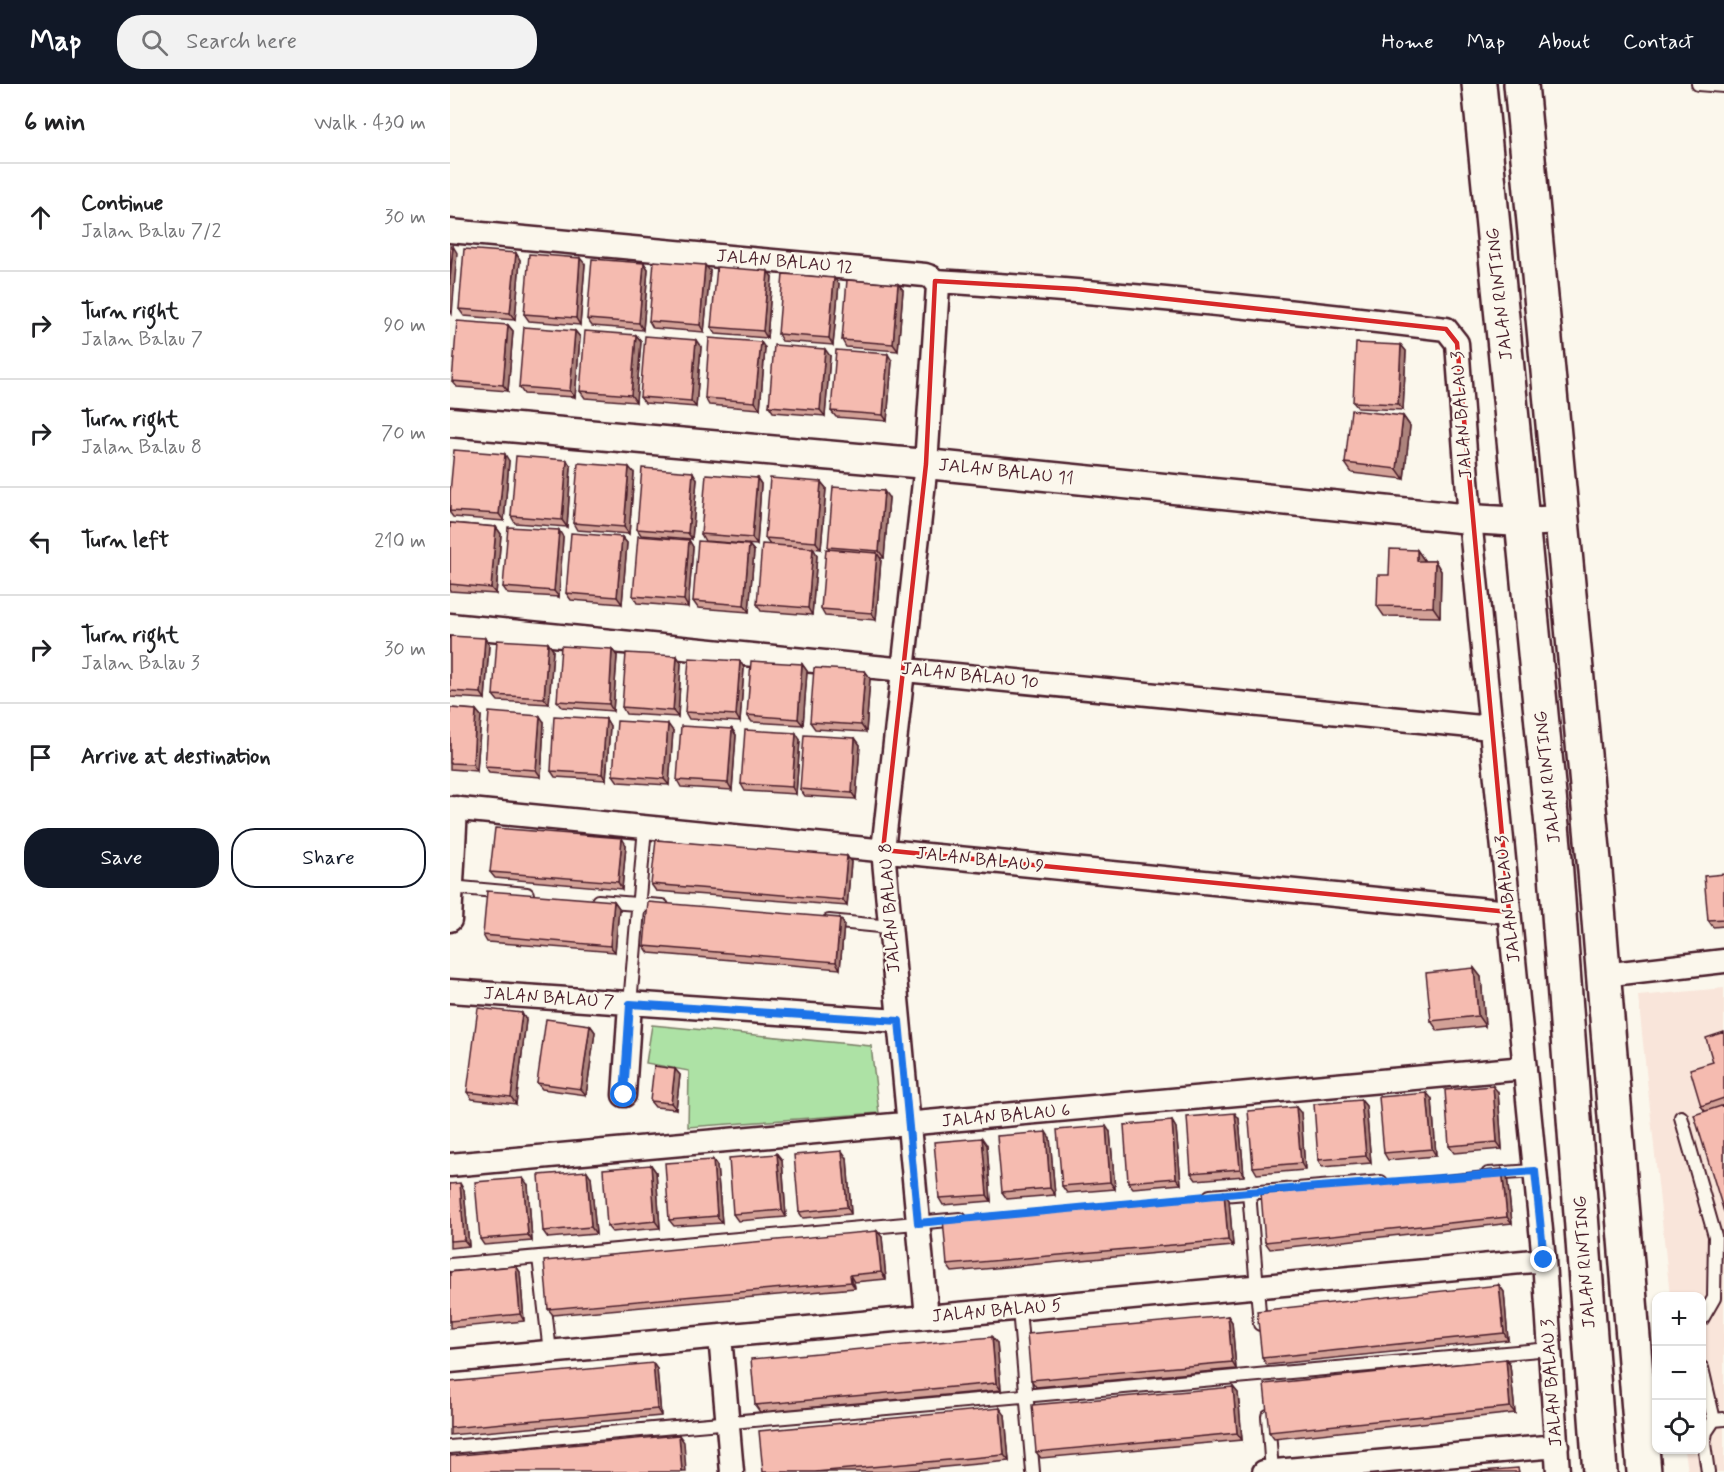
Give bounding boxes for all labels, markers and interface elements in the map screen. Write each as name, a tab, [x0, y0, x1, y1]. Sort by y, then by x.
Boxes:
search box	[117, 15, 537, 69]
text: Map	[30, 24, 81, 61]
icon: search	[138, 26, 171, 59]
text: Search here	[186, 28, 297, 56]
text: Home	[1382, 28, 1434, 56]
text: Map	[1467, 28, 1505, 56]
text: About	[1538, 28, 1590, 56]
text: Contact	[1623, 28, 1694, 56]
text: 6 min	[24, 106, 86, 140]
text: Walk · 430 m	[314, 110, 426, 137]
text: Continue	[81, 190, 163, 218]
icon: ahead	[24, 201, 57, 234]
text: 30 m	[384, 204, 426, 231]
text: Jalan Balau 7/2	[81, 218, 221, 245]
street label: JALAN RINTING	[1481, 227, 1519, 361]
street label: JALAN BALAU 12	[715, 244, 855, 280]
text: Turn right	[81, 298, 179, 326]
icon: right	[24, 309, 57, 342]
text: 90 m	[383, 312, 426, 339]
text: Jalan Balau 7	[81, 326, 203, 353]
street label: JALAN BALAU 3	[1446, 350, 1478, 480]
text: Turn right	[81, 406, 179, 434]
icon: right	[24, 417, 57, 450]
text: 70 m	[381, 420, 426, 447]
text: Jalan Balau 8	[81, 434, 202, 461]
street label: JALAN BALAU 11	[937, 453, 1075, 491]
icon: left	[24, 525, 57, 558]
text: Turn left	[81, 527, 169, 555]
text: 210 m	[374, 528, 426, 555]
text: Turn right	[81, 622, 179, 650]
icon: right	[24, 633, 57, 666]
text: 30 m	[384, 636, 426, 663]
text: Jalan Balau 3	[81, 650, 200, 677]
street label: JALAN BALAU 10	[900, 657, 1040, 695]
street label: JALAN RINTING	[1529, 710, 1567, 844]
icon: arrive	[24, 741, 57, 774]
text: Arrive at destination	[81, 743, 271, 771]
button: Save	[24, 828, 219, 888]
button: Share	[231, 828, 426, 888]
street label: JALAN BALAU 3	[1489, 834, 1527, 964]
street label: JALAN BALAU 9	[915, 841, 1045, 879]
street label: JALAN BALAU 8	[873, 842, 907, 974]
street label: JALAN BALAU 7	[483, 981, 615, 1015]
route start	[610, 1081, 636, 1107]
street label: JALAN BALAU 6	[941, 1098, 1071, 1134]
street label: JALAN RINTING	[1568, 1195, 1602, 1329]
route end	[1530, 1246, 1556, 1272]
map controls	[1652, 1292, 1706, 1454]
button: +	[1652, 1292, 1706, 1346]
street label: JALAN BALAU 5	[931, 1293, 1063, 1329]
street label: JALAN BALAU 3	[1536, 1318, 1568, 1448]
button: −	[1652, 1346, 1706, 1400]
button: locate	[1652, 1400, 1706, 1454]

